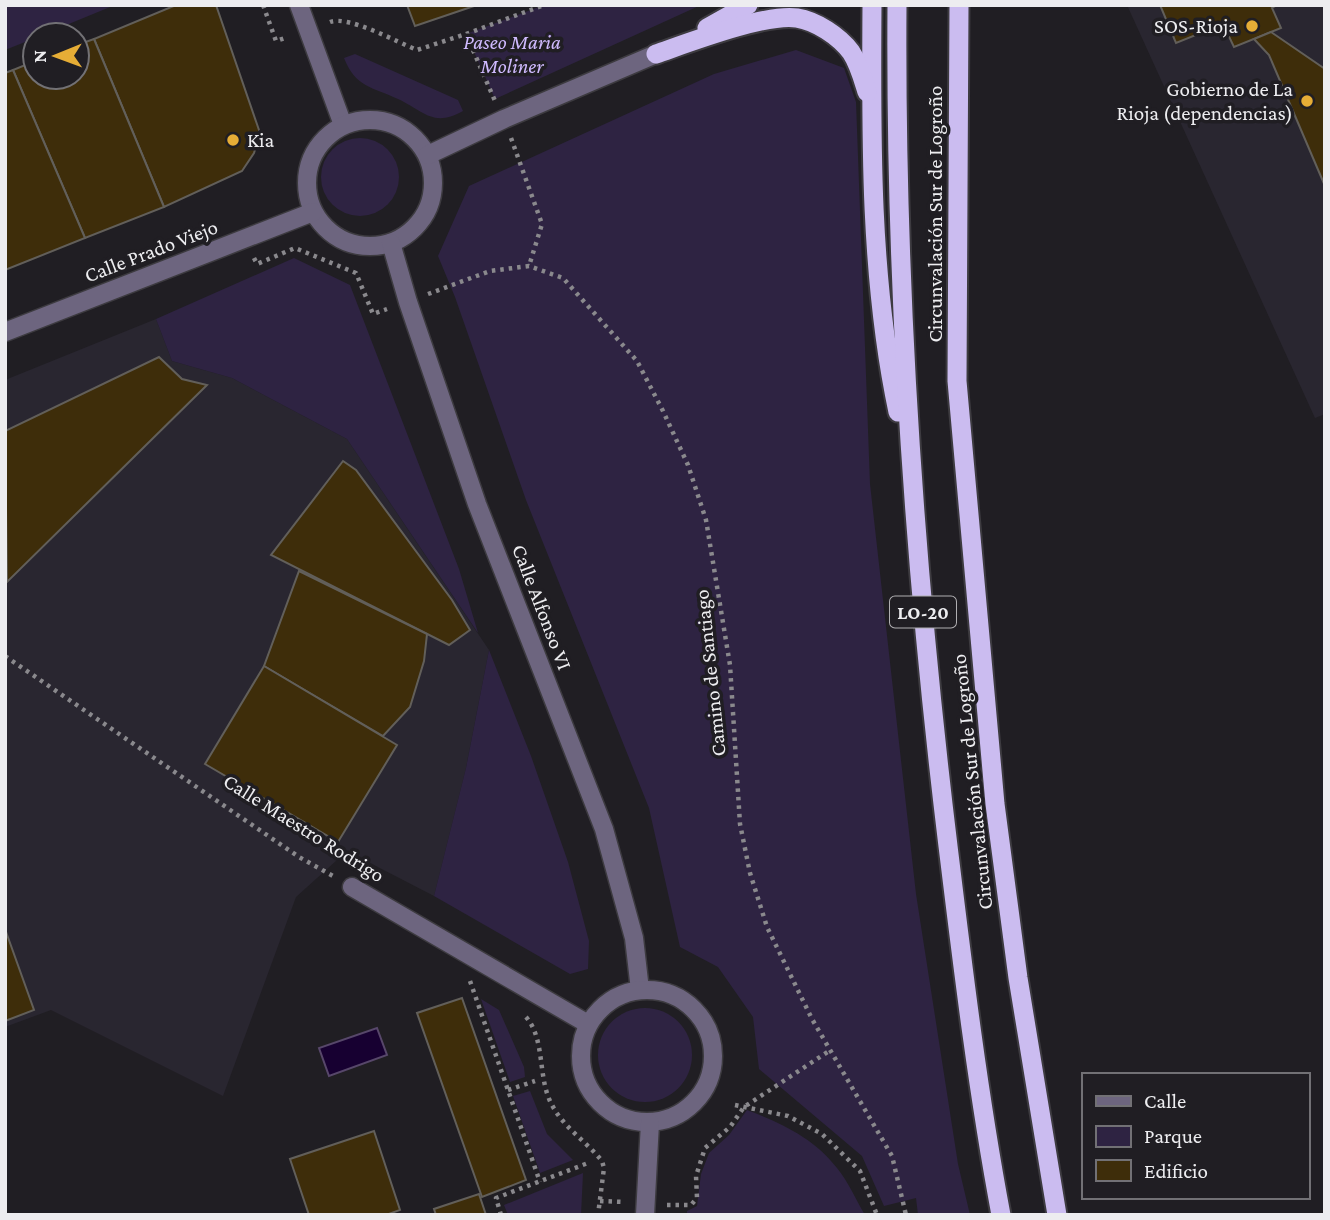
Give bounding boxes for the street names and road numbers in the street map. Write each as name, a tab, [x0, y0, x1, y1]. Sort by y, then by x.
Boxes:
street label: Circunvalación Sur de Logroño	[923, 85, 947, 343]
street label: Calle Prado Viejo	[81, 215, 221, 287]
street label: Calle Alfonso VI	[507, 541, 577, 673]
street label: Camino de Santiago	[689, 588, 731, 758]
road number: LO-20	[890, 596, 956, 628]
street label: Circunvalación Sur de Logroño	[947, 653, 997, 911]
street label: Calle Maestro Rodrigo	[219, 769, 389, 887]

